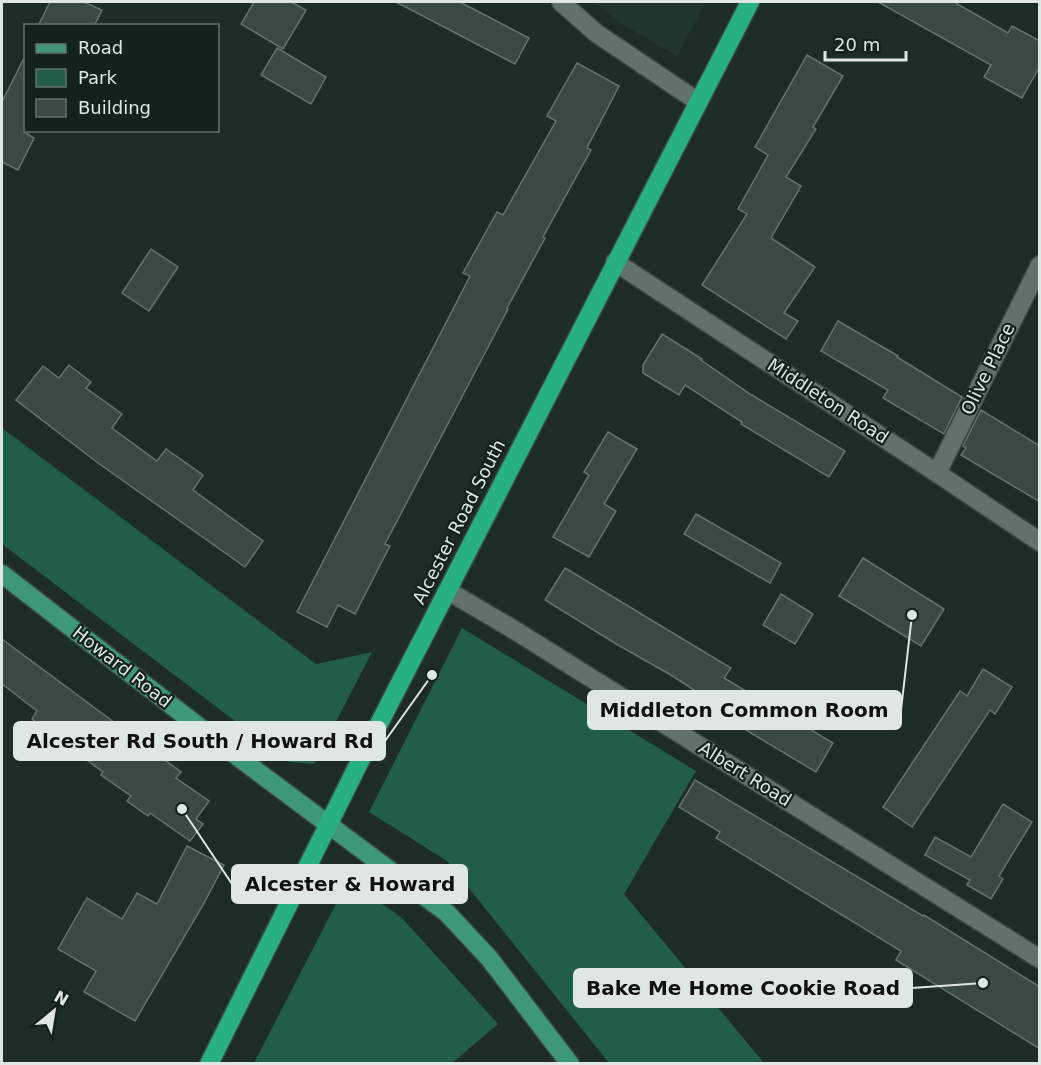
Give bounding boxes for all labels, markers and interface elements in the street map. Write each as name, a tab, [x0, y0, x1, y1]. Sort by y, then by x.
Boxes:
legend	[24, 24, 219, 132]
scale bar	[825, 24, 906, 62]
text: 20 m	[834, 34, 880, 55]
text: Road	[78, 37, 123, 58]
text: Park	[78, 67, 117, 88]
text: Building	[78, 97, 151, 118]
street label: Olive Place	[956, 319, 1019, 418]
street label: Middleton Road	[764, 354, 893, 447]
street label: Alcester Road South	[408, 436, 509, 608]
street label: Howard Road	[69, 621, 176, 712]
callout: Middleton Common Room	[588, 691, 901, 729]
text: Middleton Common Room	[599, 698, 889, 722]
callout: Alcester Rd South / Howard Rd	[14, 722, 385, 760]
text: Alcester Rd South / Howard Rd	[26, 729, 374, 753]
street label: Albert Road	[695, 737, 795, 810]
callout: Alcester & Howard	[232, 865, 467, 903]
text: Alcester & Howard	[245, 872, 455, 896]
callout: Bake Me Home Cookie Road	[574, 969, 912, 1007]
text: Bake Me Home Cookie Road	[586, 976, 900, 1000]
north arrow	[24, 981, 84, 1041]
text: N	[51, 987, 72, 1010]

